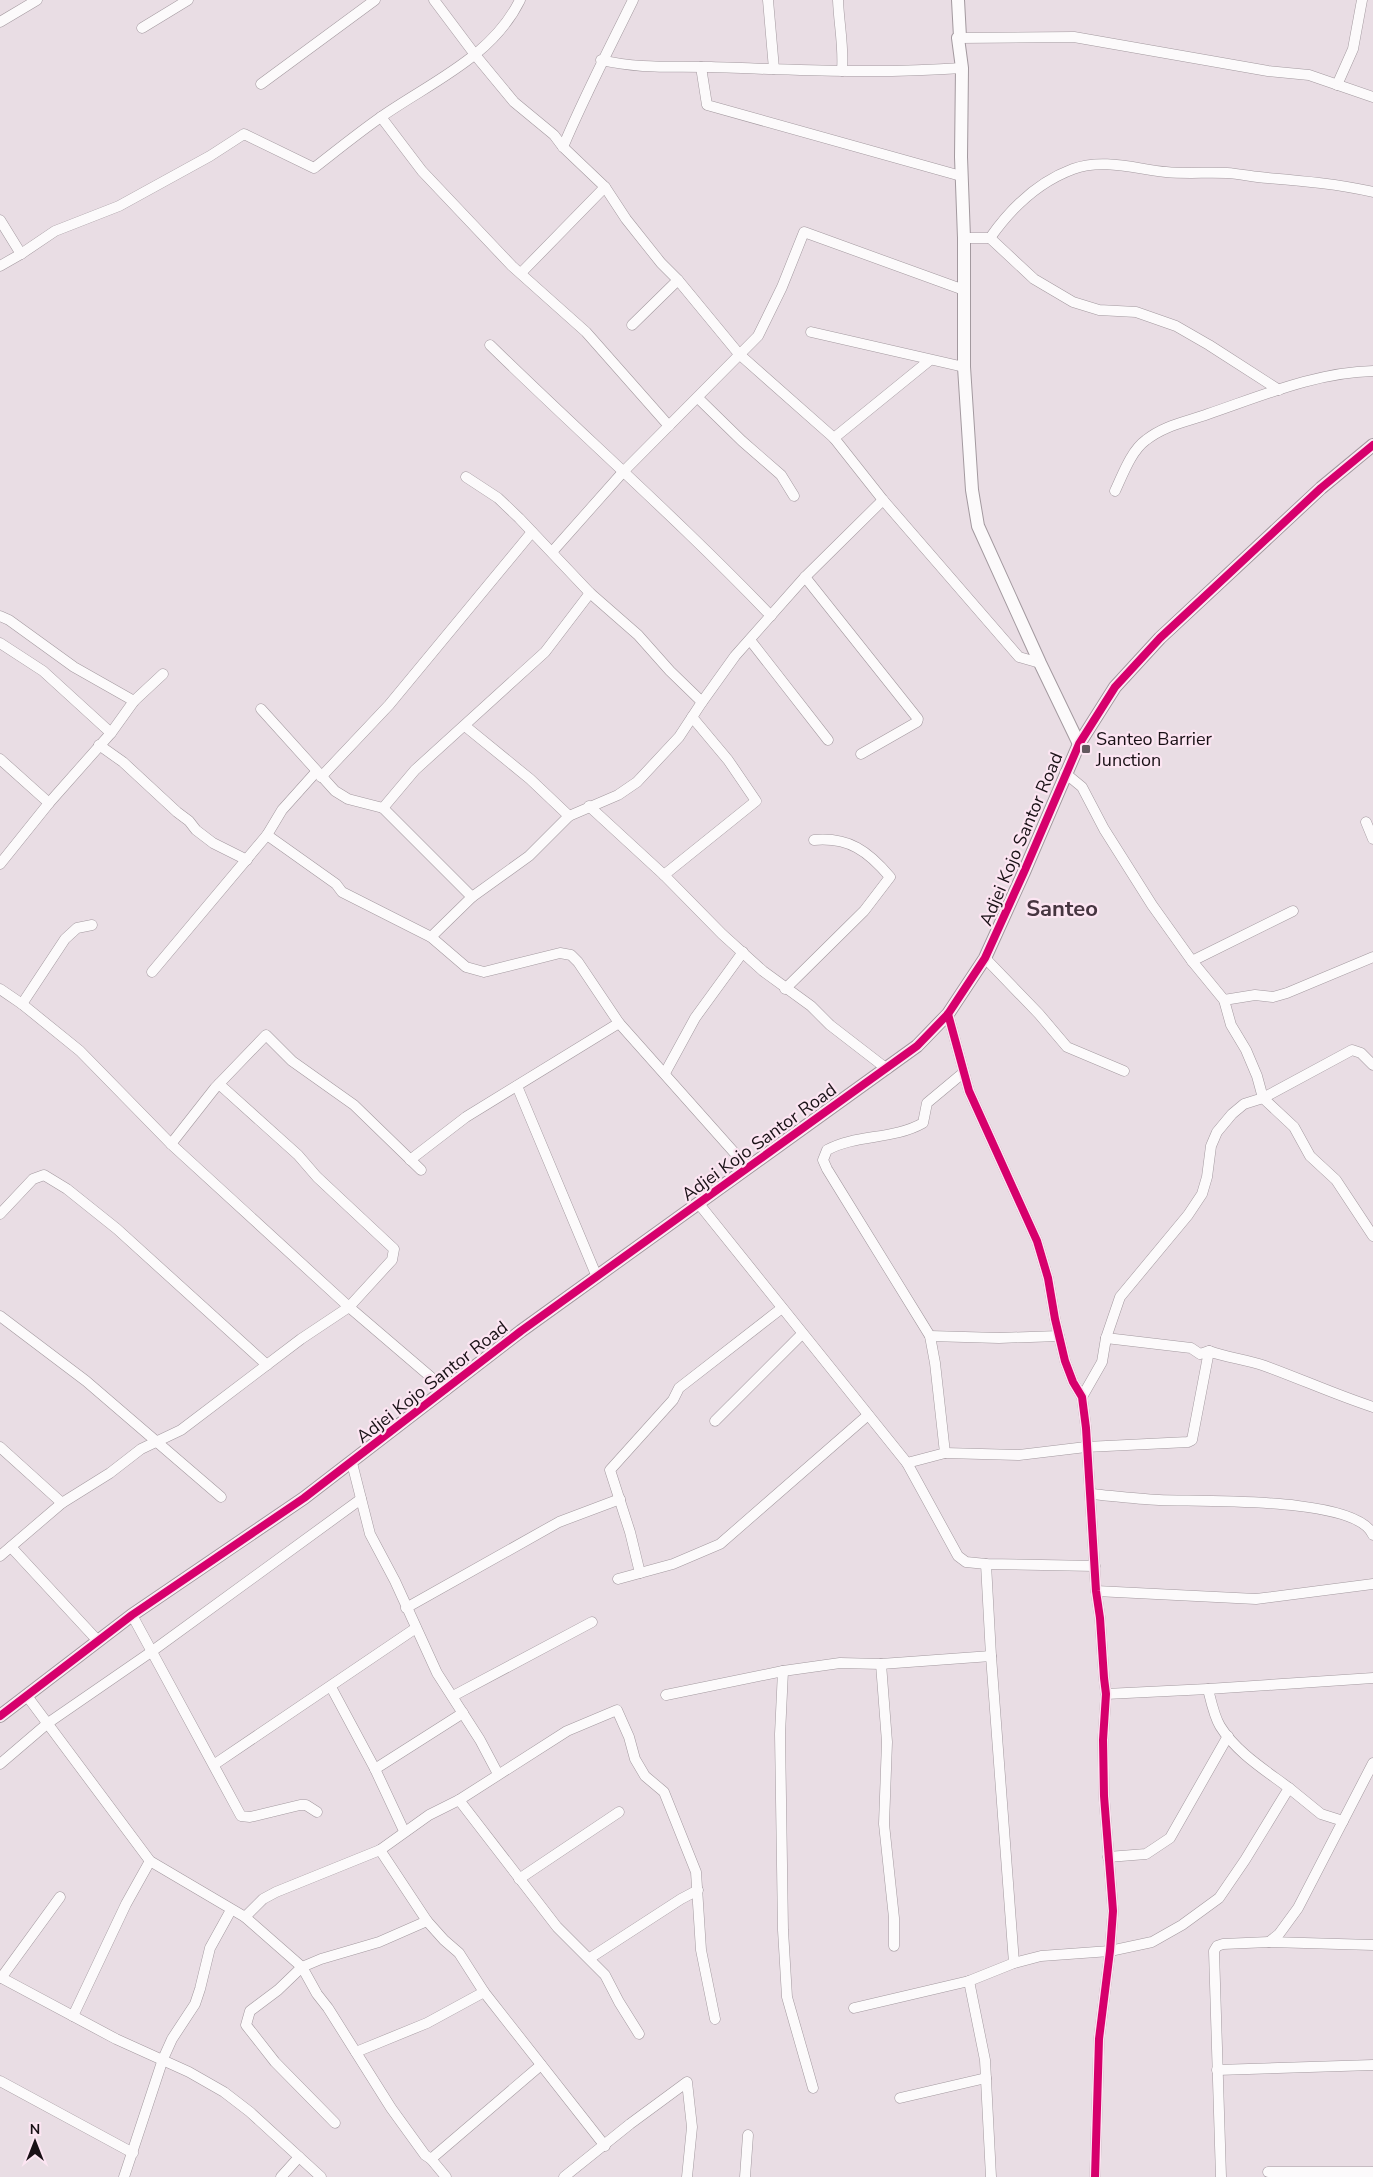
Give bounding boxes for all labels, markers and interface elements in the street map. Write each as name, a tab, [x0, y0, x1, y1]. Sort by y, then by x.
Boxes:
place label: Santeo Barrier Junction	[1095, 727, 1213, 772]
marker: Santeo Barrier Junction	[1080, 743, 1092, 755]
street label: Adjei Kojo Santor Road	[974, 749, 1068, 929]
district label: Santeo	[1026, 894, 1098, 924]
street label: Adjei Kojo Santor Road	[677, 1078, 841, 1206]
street label: Adjei Kojo Santor Road	[351, 1315, 513, 1449]
north arrow	[10, 2117, 60, 2167]
text: N	[30, 2120, 40, 2139]

